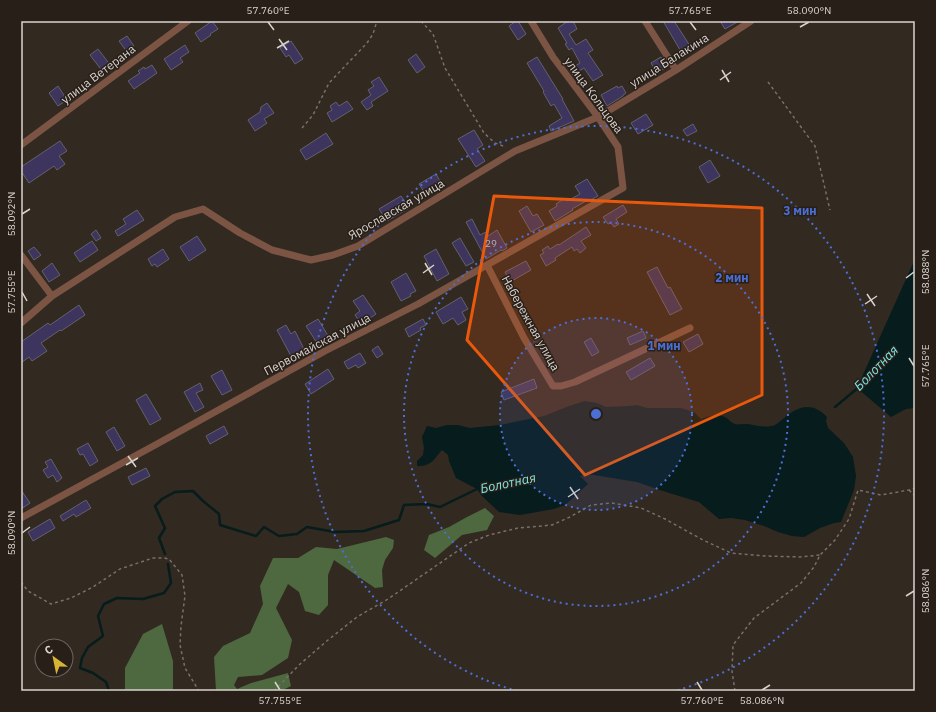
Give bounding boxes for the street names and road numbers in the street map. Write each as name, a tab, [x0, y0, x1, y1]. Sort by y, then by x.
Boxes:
street label: улица Балакина	[627, 29, 712, 90]
street label: улица Ветерана	[58, 41, 139, 107]
street label: улица Кольцова	[561, 54, 627, 136]
street label: Ярославская улица	[345, 175, 447, 243]
street label: Набережная улица	[499, 273, 564, 374]
street label: Первомайская улица	[261, 309, 373, 378]

